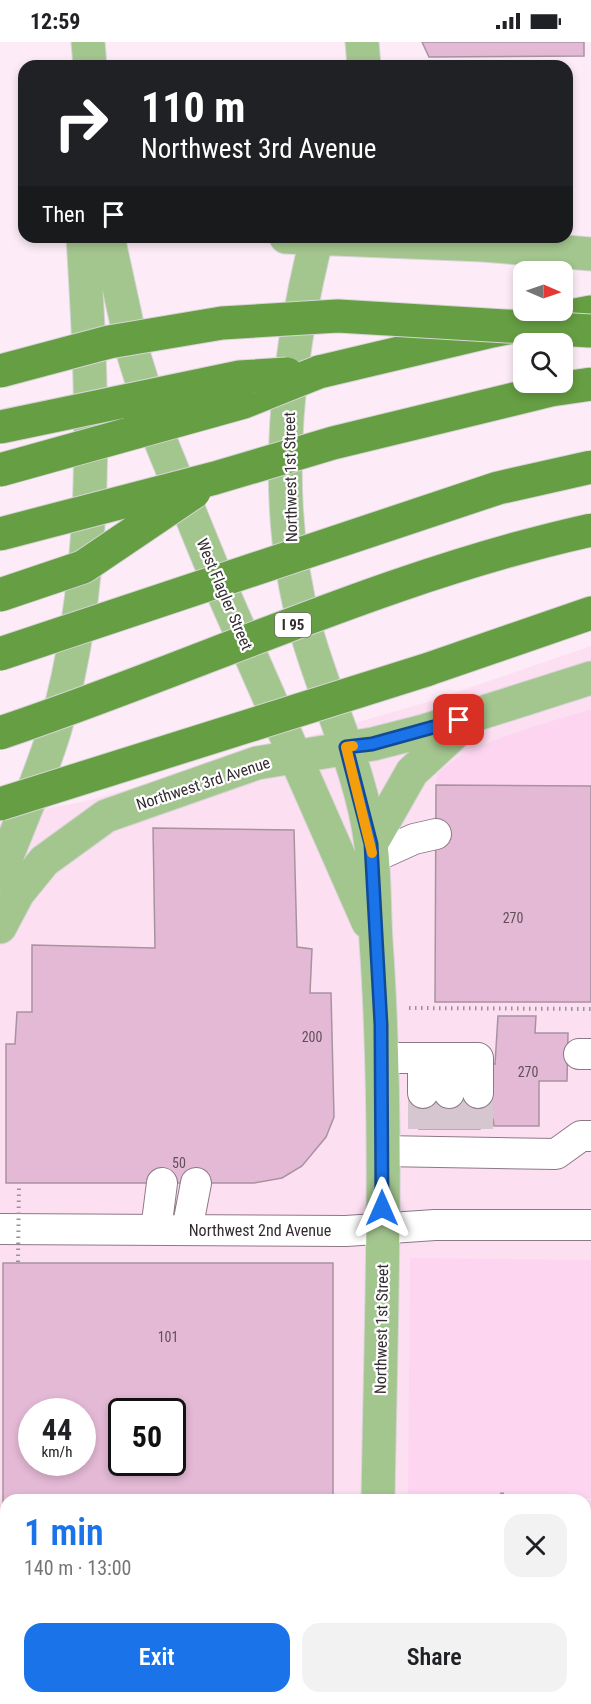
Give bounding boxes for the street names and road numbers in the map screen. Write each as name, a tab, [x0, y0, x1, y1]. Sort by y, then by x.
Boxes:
street label: Northwest 1st Street	[280, 411, 301, 542]
street label: West Flagler Street	[192, 536, 257, 653]
road number: I 95	[275, 613, 311, 637]
street label: Northwest 3rd Avenue	[134, 753, 272, 814]
street label: Northwest 2nd Avenue	[189, 1221, 331, 1240]
street label: Northwest 1st Street	[371, 1263, 392, 1394]

